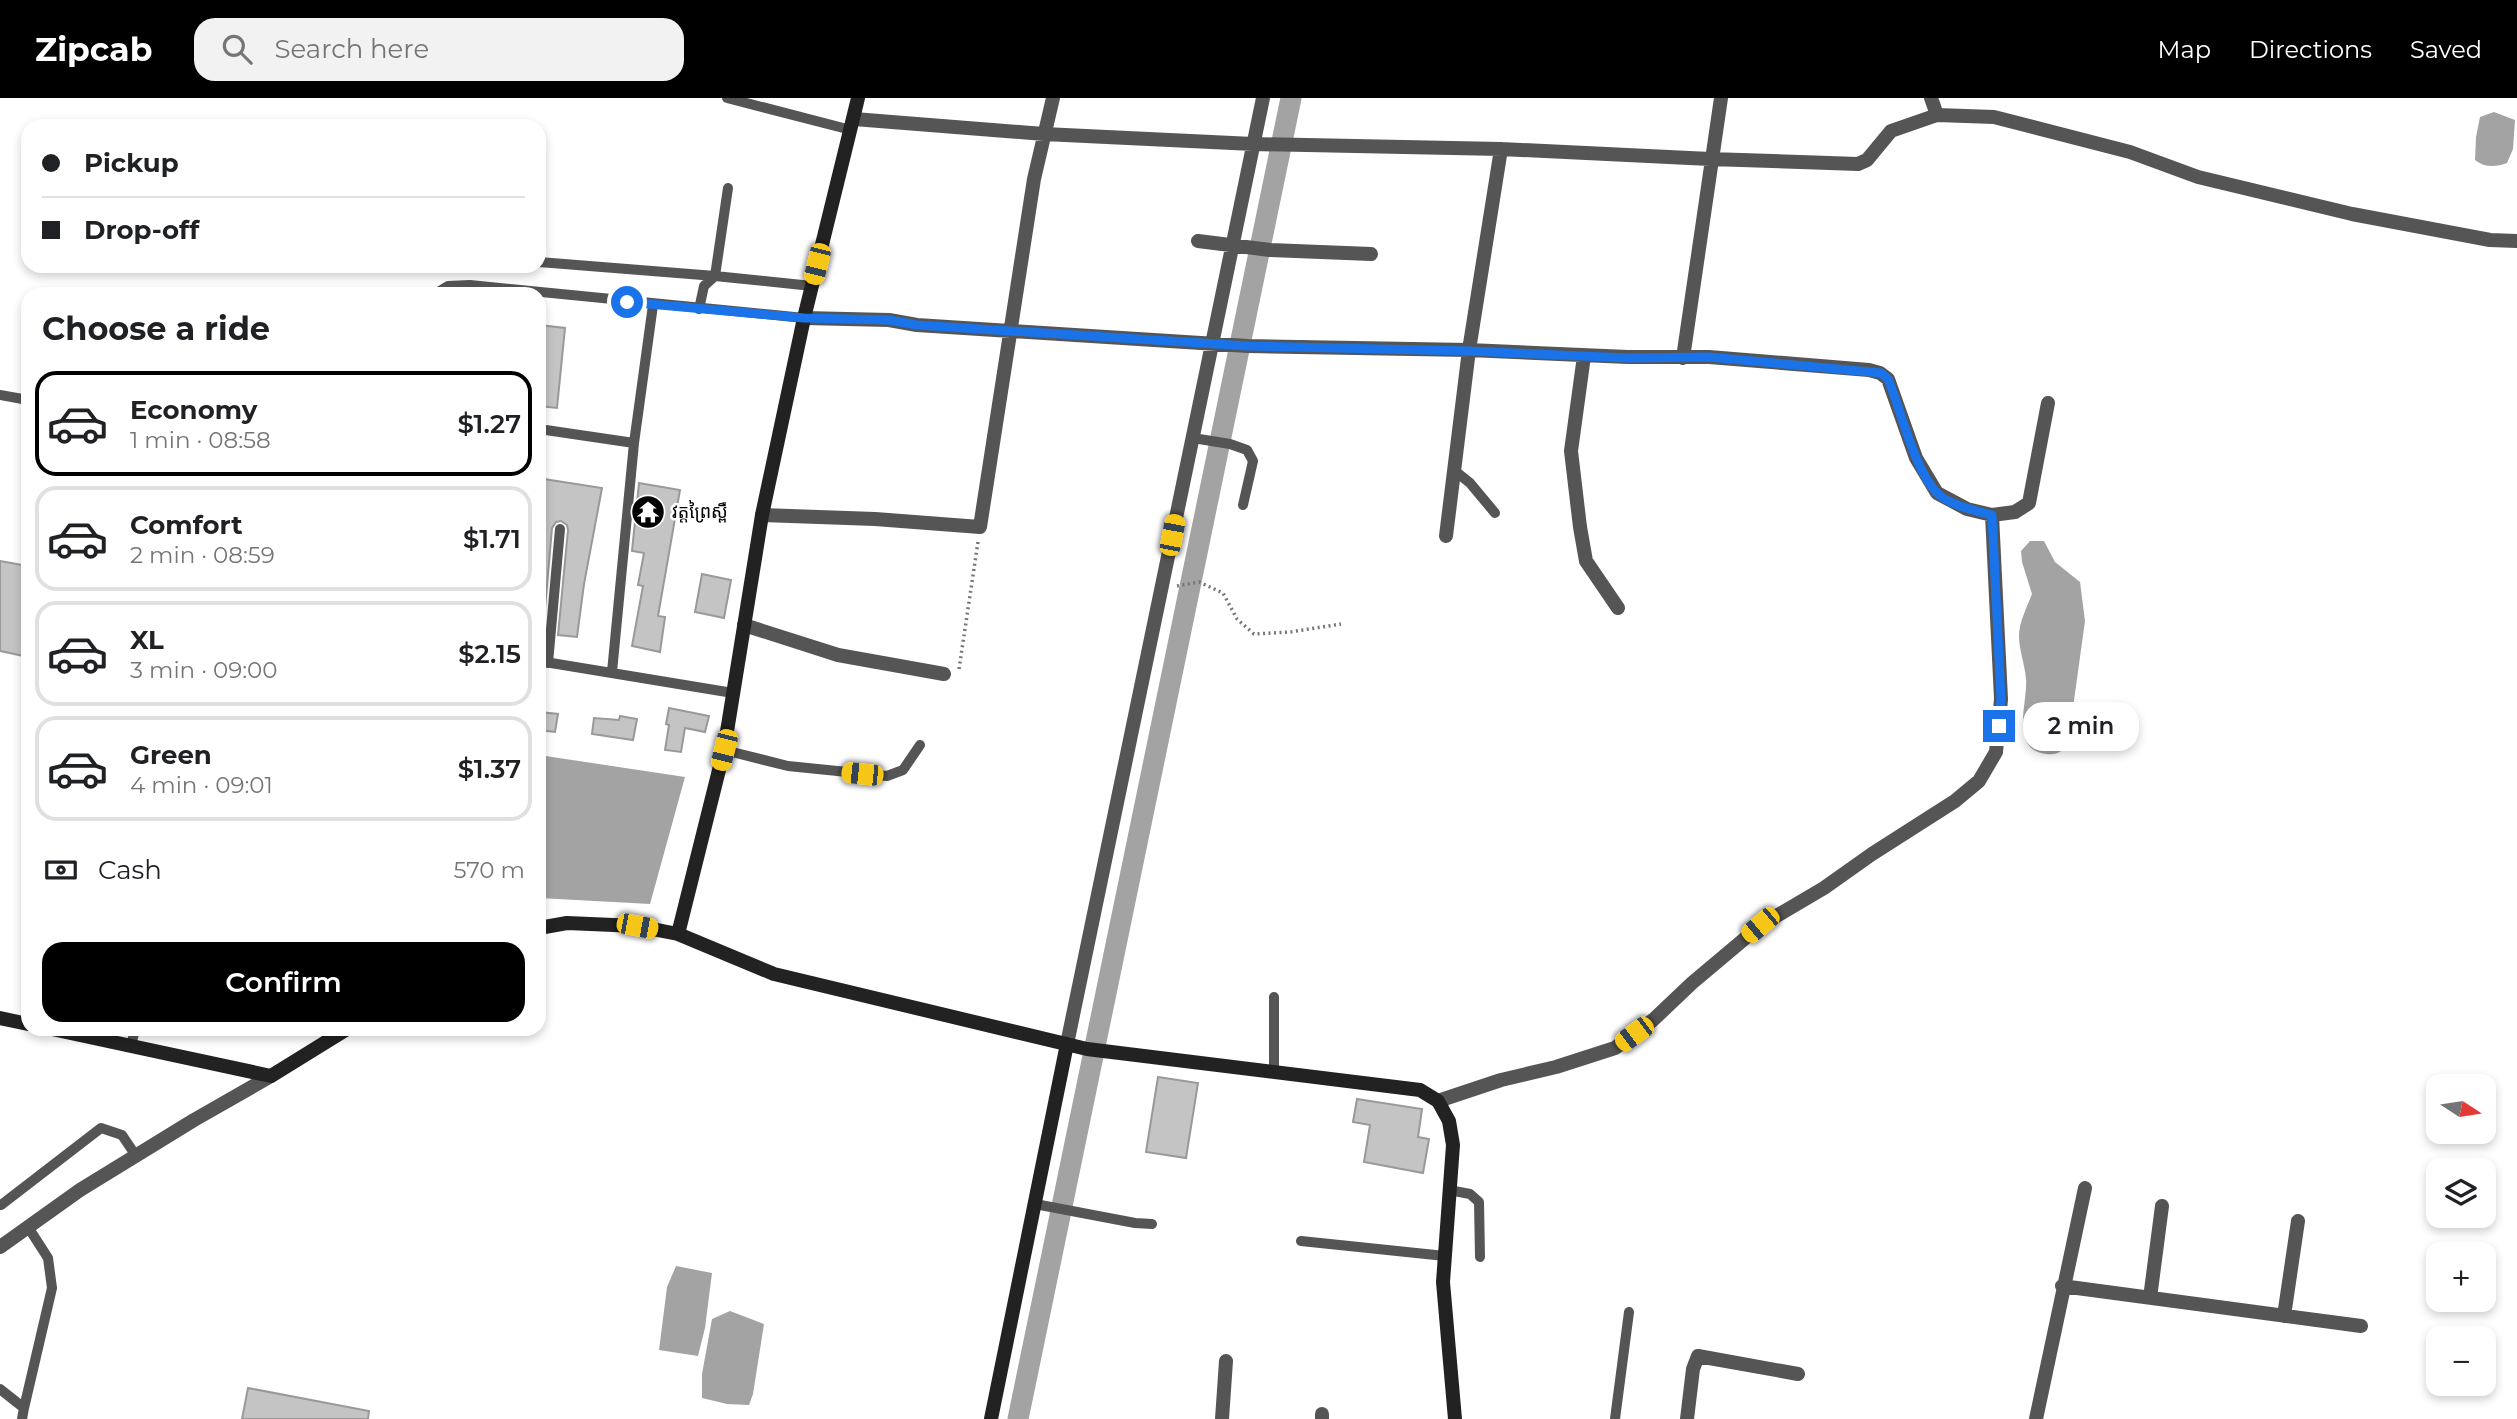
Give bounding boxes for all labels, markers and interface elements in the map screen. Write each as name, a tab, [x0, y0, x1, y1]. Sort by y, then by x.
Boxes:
search box	[194, 18, 684, 81]
text: Zipcab	[35, 29, 152, 69]
icon: search	[218, 30, 256, 68]
text: Search here	[274, 33, 429, 65]
text: Map	[2158, 35, 2211, 64]
text: Directions	[2249, 35, 2372, 64]
text: Saved	[2410, 35, 2482, 64]
text: Pickup	[84, 147, 179, 179]
text: Drop-off	[84, 214, 199, 246]
car	[802, 241, 833, 287]
route start	[611, 286, 643, 318]
text: Choose a ride	[42, 309, 270, 348]
icon: car	[46, 392, 109, 455]
text: Economy	[130, 394, 257, 426]
text: $1.27	[457, 408, 521, 440]
text: 1 min · 08:58	[130, 426, 271, 454]
temple icon: វត្តព្រៃស្ពឺ	[629, 493, 667, 531]
place label: វត្តព្រៃស្ពឺ	[672, 500, 728, 523]
icon: car	[46, 507, 109, 570]
text: Comfort	[130, 509, 242, 541]
car	[1158, 512, 1187, 558]
text: $1.71	[463, 523, 521, 555]
text: 2 min · 08:59	[130, 541, 275, 569]
icon: car	[46, 622, 109, 685]
text: XL	[130, 624, 164, 656]
text: $2.15	[458, 638, 521, 670]
text: 3 min · 09:00	[130, 656, 278, 684]
callout: 2 min	[2024, 702, 2139, 750]
route end	[1983, 710, 2015, 742]
text: 2 min	[2048, 712, 2114, 740]
car	[709, 727, 740, 773]
icon: car	[46, 737, 109, 800]
text: Green	[130, 739, 212, 771]
text: $1.37	[458, 753, 521, 785]
car	[841, 761, 884, 787]
text: 4 min · 09:01	[130, 771, 273, 799]
icon: cash	[42, 851, 80, 889]
text: Cash	[98, 854, 162, 886]
text: 570 m	[454, 856, 525, 884]
car	[1738, 903, 1783, 947]
car	[615, 912, 660, 940]
button: Confirm	[42, 942, 525, 1022]
car	[1611, 1013, 1658, 1055]
north arrow	[2426, 1074, 2496, 1144]
map controls	[2426, 1074, 2496, 1396]
button: layers	[2426, 1158, 2496, 1228]
button: +	[2426, 1242, 2496, 1312]
button: −	[2426, 1326, 2496, 1396]

